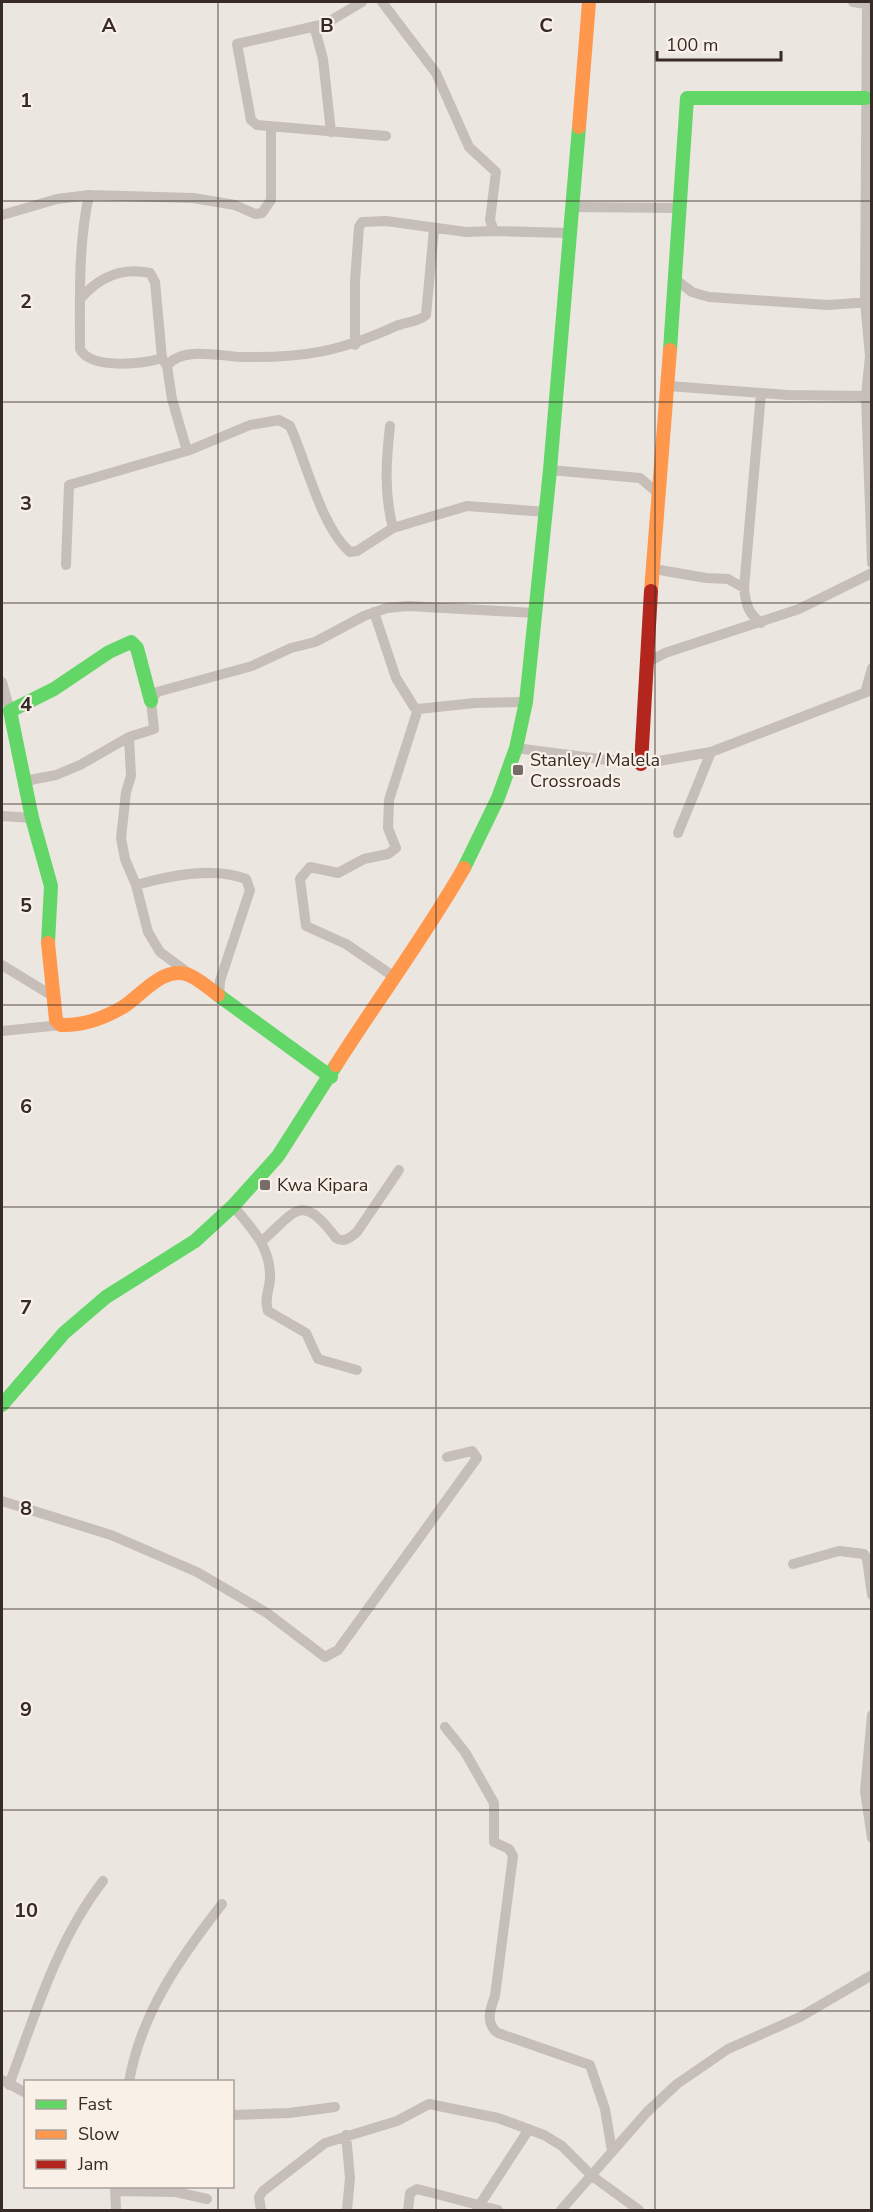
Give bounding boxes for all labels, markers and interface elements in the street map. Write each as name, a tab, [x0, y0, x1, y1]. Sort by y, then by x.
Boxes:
text: A	[102, 12, 117, 39]
text: B	[320, 12, 334, 39]
text: C	[539, 12, 553, 39]
scale bar	[657, 24, 782, 62]
text: 100 m	[666, 33, 718, 57]
text: 1	[20, 87, 32, 114]
text: 2	[20, 288, 32, 315]
text: 3	[20, 490, 32, 517]
text: 4	[20, 691, 32, 718]
place label: Stanley / Malela Crossroads	[530, 748, 660, 793]
marker: Stanley / Malela Crossroads	[511, 763, 525, 777]
text: 5	[20, 892, 32, 919]
text: 6	[20, 1093, 32, 1120]
place label: Kwa Kipara	[277, 1173, 368, 1197]
marker: Kwa Kipara	[258, 1178, 272, 1192]
text: 7	[20, 1294, 32, 1321]
text: 8	[20, 1495, 32, 1522]
text: 9	[20, 1696, 32, 1723]
text: 10	[14, 1897, 38, 1924]
legend	[24, 2080, 234, 2188]
text: Fast	[78, 2092, 113, 2116]
text: Slow	[78, 2122, 119, 2146]
text: Jam	[77, 2152, 109, 2176]

